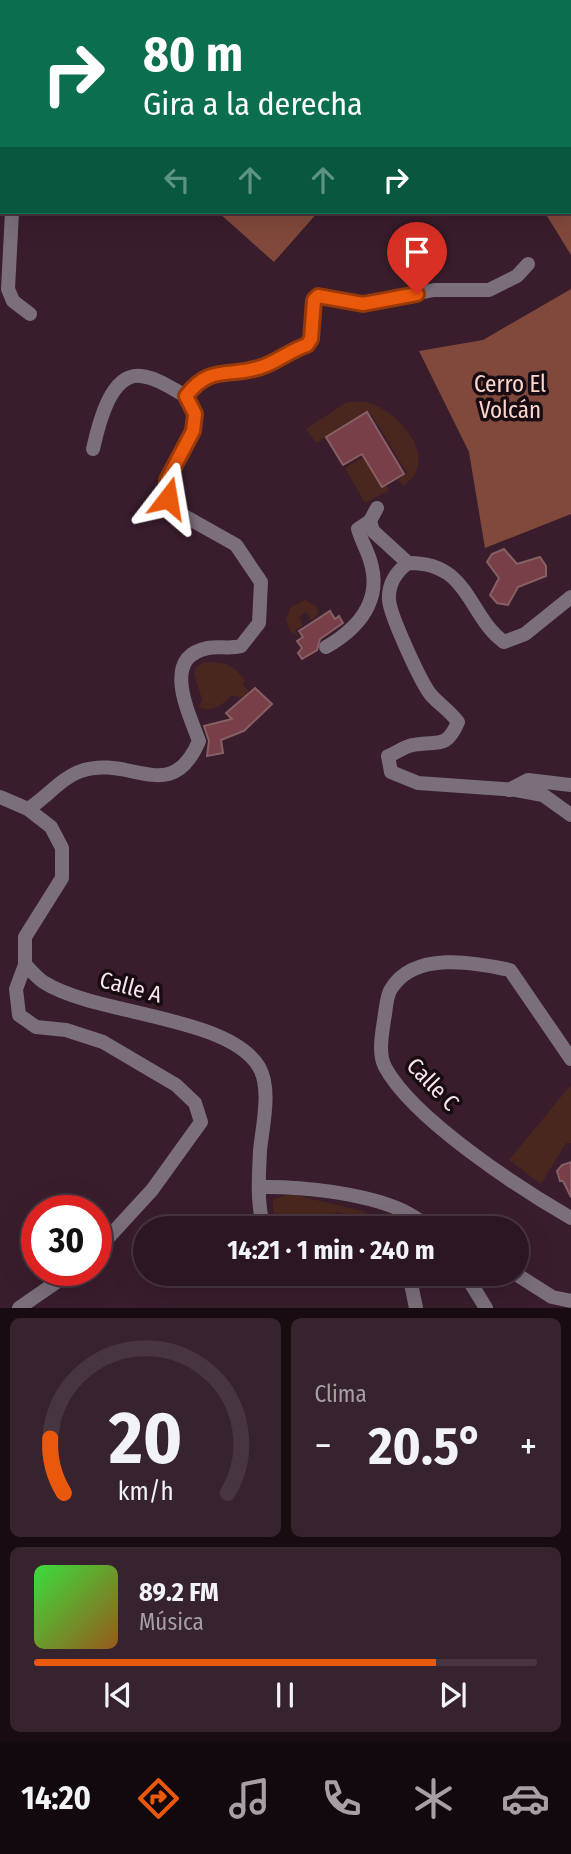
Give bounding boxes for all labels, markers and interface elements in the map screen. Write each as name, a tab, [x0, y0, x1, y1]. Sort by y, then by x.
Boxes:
text: 80 m	[143, 25, 243, 84]
icon: right	[28, 28, 119, 119]
text: Gira a la derecha	[143, 85, 363, 123]
icon: left	[158, 161, 196, 199]
icon: ahead	[231, 161, 269, 199]
icon: ahead	[304, 161, 342, 199]
icon: right	[377, 161, 415, 199]
pin	[387, 222, 447, 294]
icon: arrive	[398, 233, 436, 271]
park label: Cerro El Volcán	[474, 370, 546, 424]
position arrow	[131, 461, 205, 535]
street label: Calle A	[97, 965, 165, 1009]
street label: Calle C	[401, 1052, 465, 1117]
speed limit sign: 30	[21, 1195, 112, 1286]
text: 14:21 · 1 min · 240 m	[227, 1235, 435, 1266]
text: Clima	[315, 1380, 367, 1408]
text: 20	[108, 1396, 182, 1483]
text: 20.5°	[369, 1415, 483, 1478]
text: −	[315, 1423, 332, 1469]
text: +	[520, 1423, 537, 1469]
text: km/h	[117, 1477, 173, 1507]
text: 89.2 FM	[139, 1577, 219, 1608]
text: Música	[139, 1608, 204, 1636]
icon: previous	[99, 1676, 137, 1714]
icon: pause	[266, 1676, 304, 1714]
icon: next	[434, 1676, 472, 1714]
icon: directions	[134, 1774, 183, 1823]
icon: music	[225, 1774, 274, 1823]
icon: phone	[317, 1774, 366, 1823]
icon: climate	[409, 1774, 458, 1823]
icon: car	[501, 1774, 550, 1823]
text: 14:20	[21, 1779, 91, 1817]

